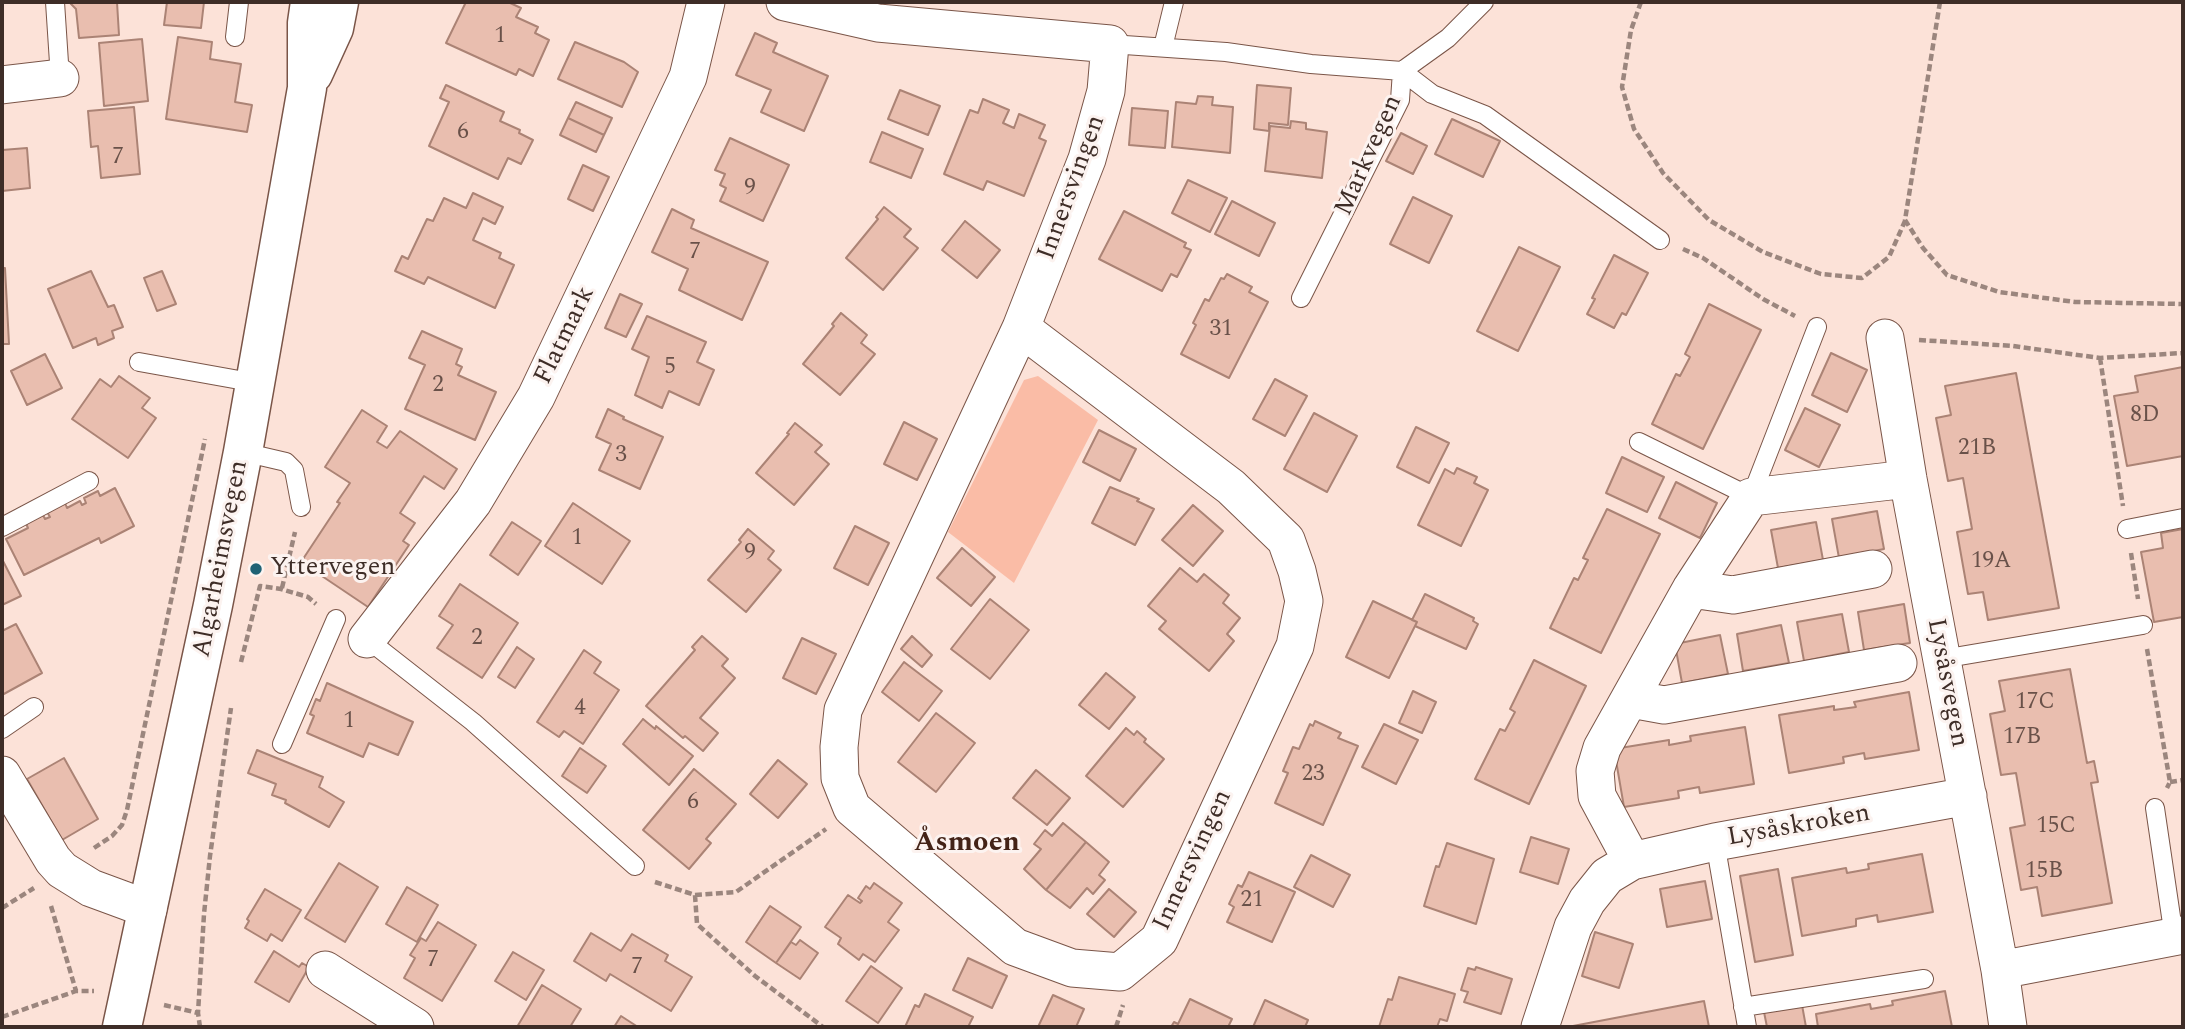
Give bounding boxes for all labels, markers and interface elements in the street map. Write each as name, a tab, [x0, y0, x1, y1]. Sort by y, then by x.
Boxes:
house number: 1	[494, 23, 506, 51]
street label: Markvegen	[1329, 91, 1411, 221]
street label: Innersvingen	[1032, 111, 1114, 265]
house number: 6	[457, 119, 469, 147]
house number: 7	[112, 144, 124, 172]
house number: 9	[744, 175, 756, 203]
house number: 7	[689, 239, 701, 267]
street label: Flatmark	[529, 282, 603, 390]
house number: 31	[1210, 316, 1232, 344]
house number: 5	[664, 354, 676, 382]
house number: 2	[432, 372, 444, 400]
house number: 8D	[2130, 402, 2160, 430]
house number: 21B	[1958, 435, 1996, 463]
house number: 3	[615, 442, 627, 470]
street label: Algarheimsvegen	[188, 458, 256, 660]
house number: 1	[571, 525, 583, 553]
house number: 9	[744, 540, 756, 568]
house number: 19A	[1971, 548, 2011, 576]
place label: Yttervegen	[270, 553, 395, 585]
marker: Yttervegen	[248, 561, 264, 577]
street label: Lysåsvegen	[1918, 616, 1974, 750]
house number: 2	[471, 625, 483, 653]
house number: 17C	[2015, 689, 2055, 717]
house number: 4	[574, 695, 586, 723]
house number: 1	[343, 708, 355, 736]
house number: 17B	[2003, 724, 2041, 752]
house number: 23	[1302, 761, 1324, 789]
street label: Innersvingen	[1148, 786, 1240, 936]
house number: 6	[687, 789, 699, 817]
street label: Lysåskroken	[1725, 799, 1873, 855]
house number: 15C	[2036, 813, 2076, 841]
district label: Åsmoen	[914, 828, 1020, 862]
house number: 15B	[2025, 858, 2063, 886]
house number: 21	[1241, 887, 1263, 915]
house number: 7	[427, 947, 439, 975]
house number: 7	[631, 954, 643, 982]

